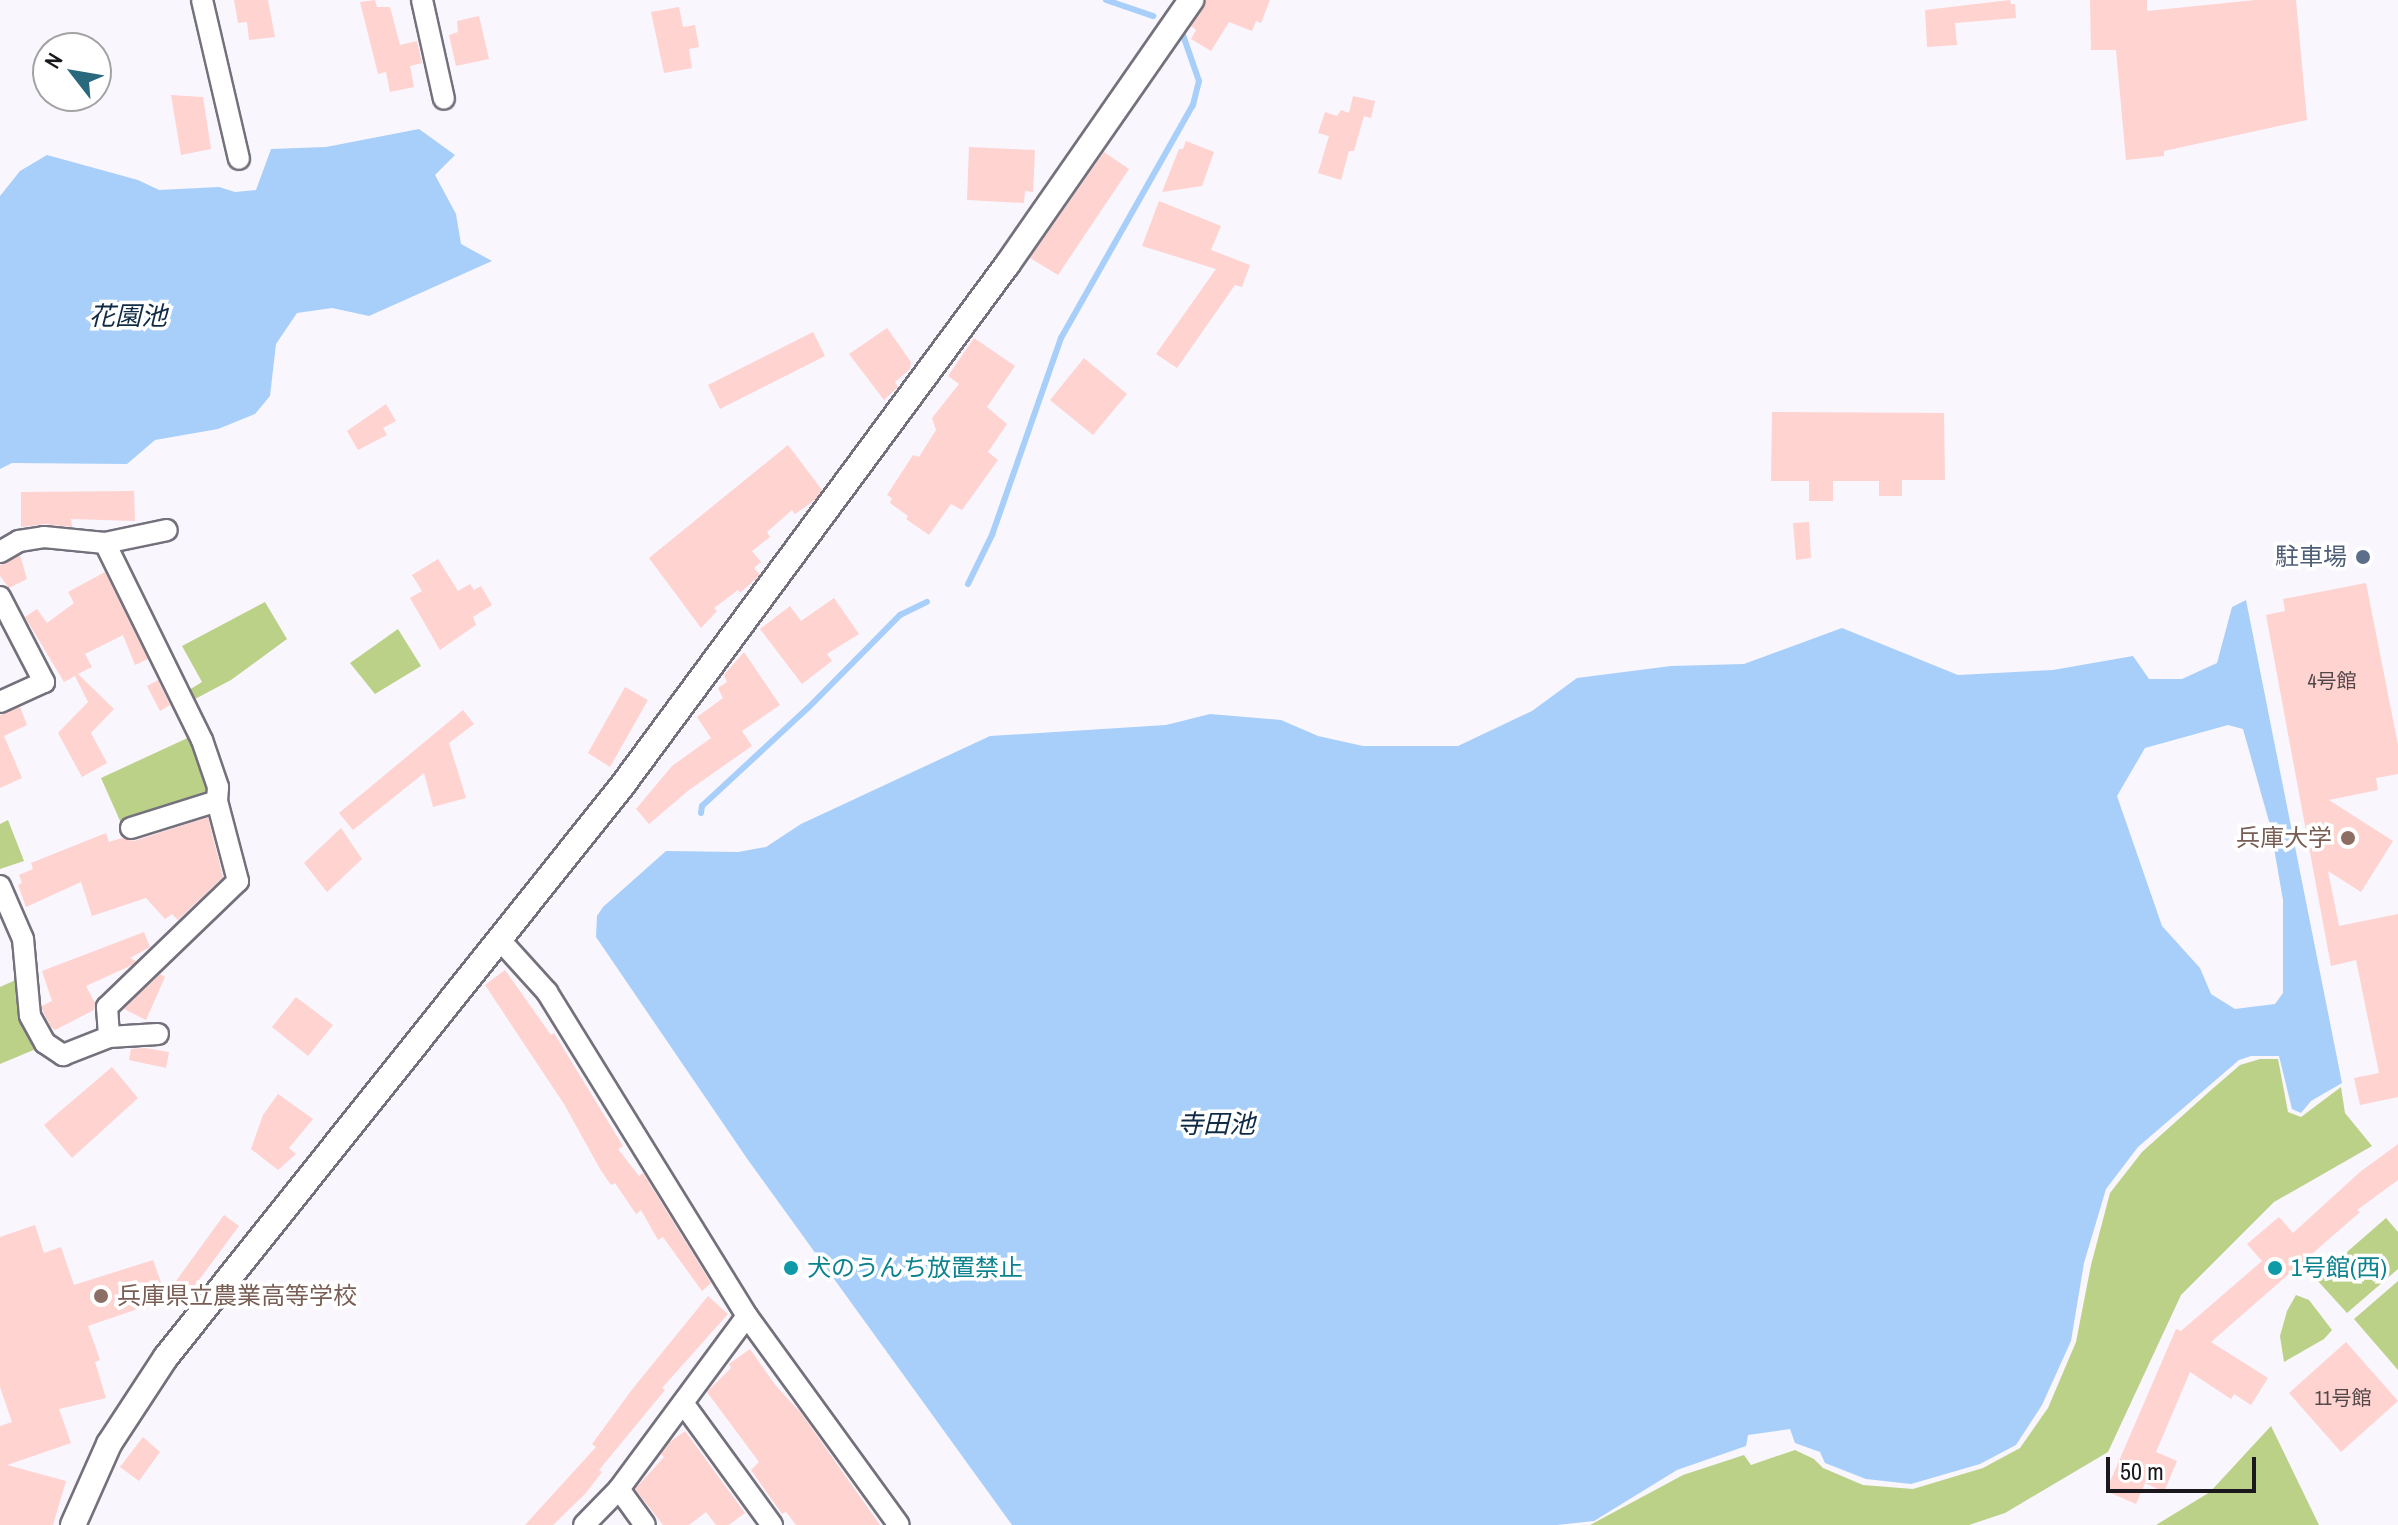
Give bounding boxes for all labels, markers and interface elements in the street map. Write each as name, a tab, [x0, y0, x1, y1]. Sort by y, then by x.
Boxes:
north arrow	[32, 32, 112, 112]
text: N	[37, 47, 69, 74]
water label: 花園池	[89, 300, 167, 332]
place label: 駐車場	[2275, 543, 2347, 571]
marker: 駐車場	[2354, 548, 2372, 566]
house number: 4号館	[2307, 668, 2357, 692]
place label: 兵庫大学	[2236, 824, 2332, 852]
marker: 兵庫大学	[2339, 829, 2357, 847]
water label: 寺田池	[1177, 1108, 1255, 1140]
place label: 犬のうんち放置禁止	[807, 1254, 1023, 1282]
place label: 1号館(西)	[2291, 1254, 2387, 1282]
marker: 犬のうんち放置禁止	[782, 1259, 800, 1277]
marker: 1号館(西)	[2266, 1259, 2284, 1277]
place label: 兵庫県立農業高等学校	[117, 1282, 357, 1310]
marker: 兵庫県立農業高等学校	[92, 1287, 110, 1305]
house number: 11号館	[2314, 1385, 2372, 1409]
scale bar	[2110, 1441, 2260, 1491]
text: 50 m	[2120, 1455, 2164, 1487]

